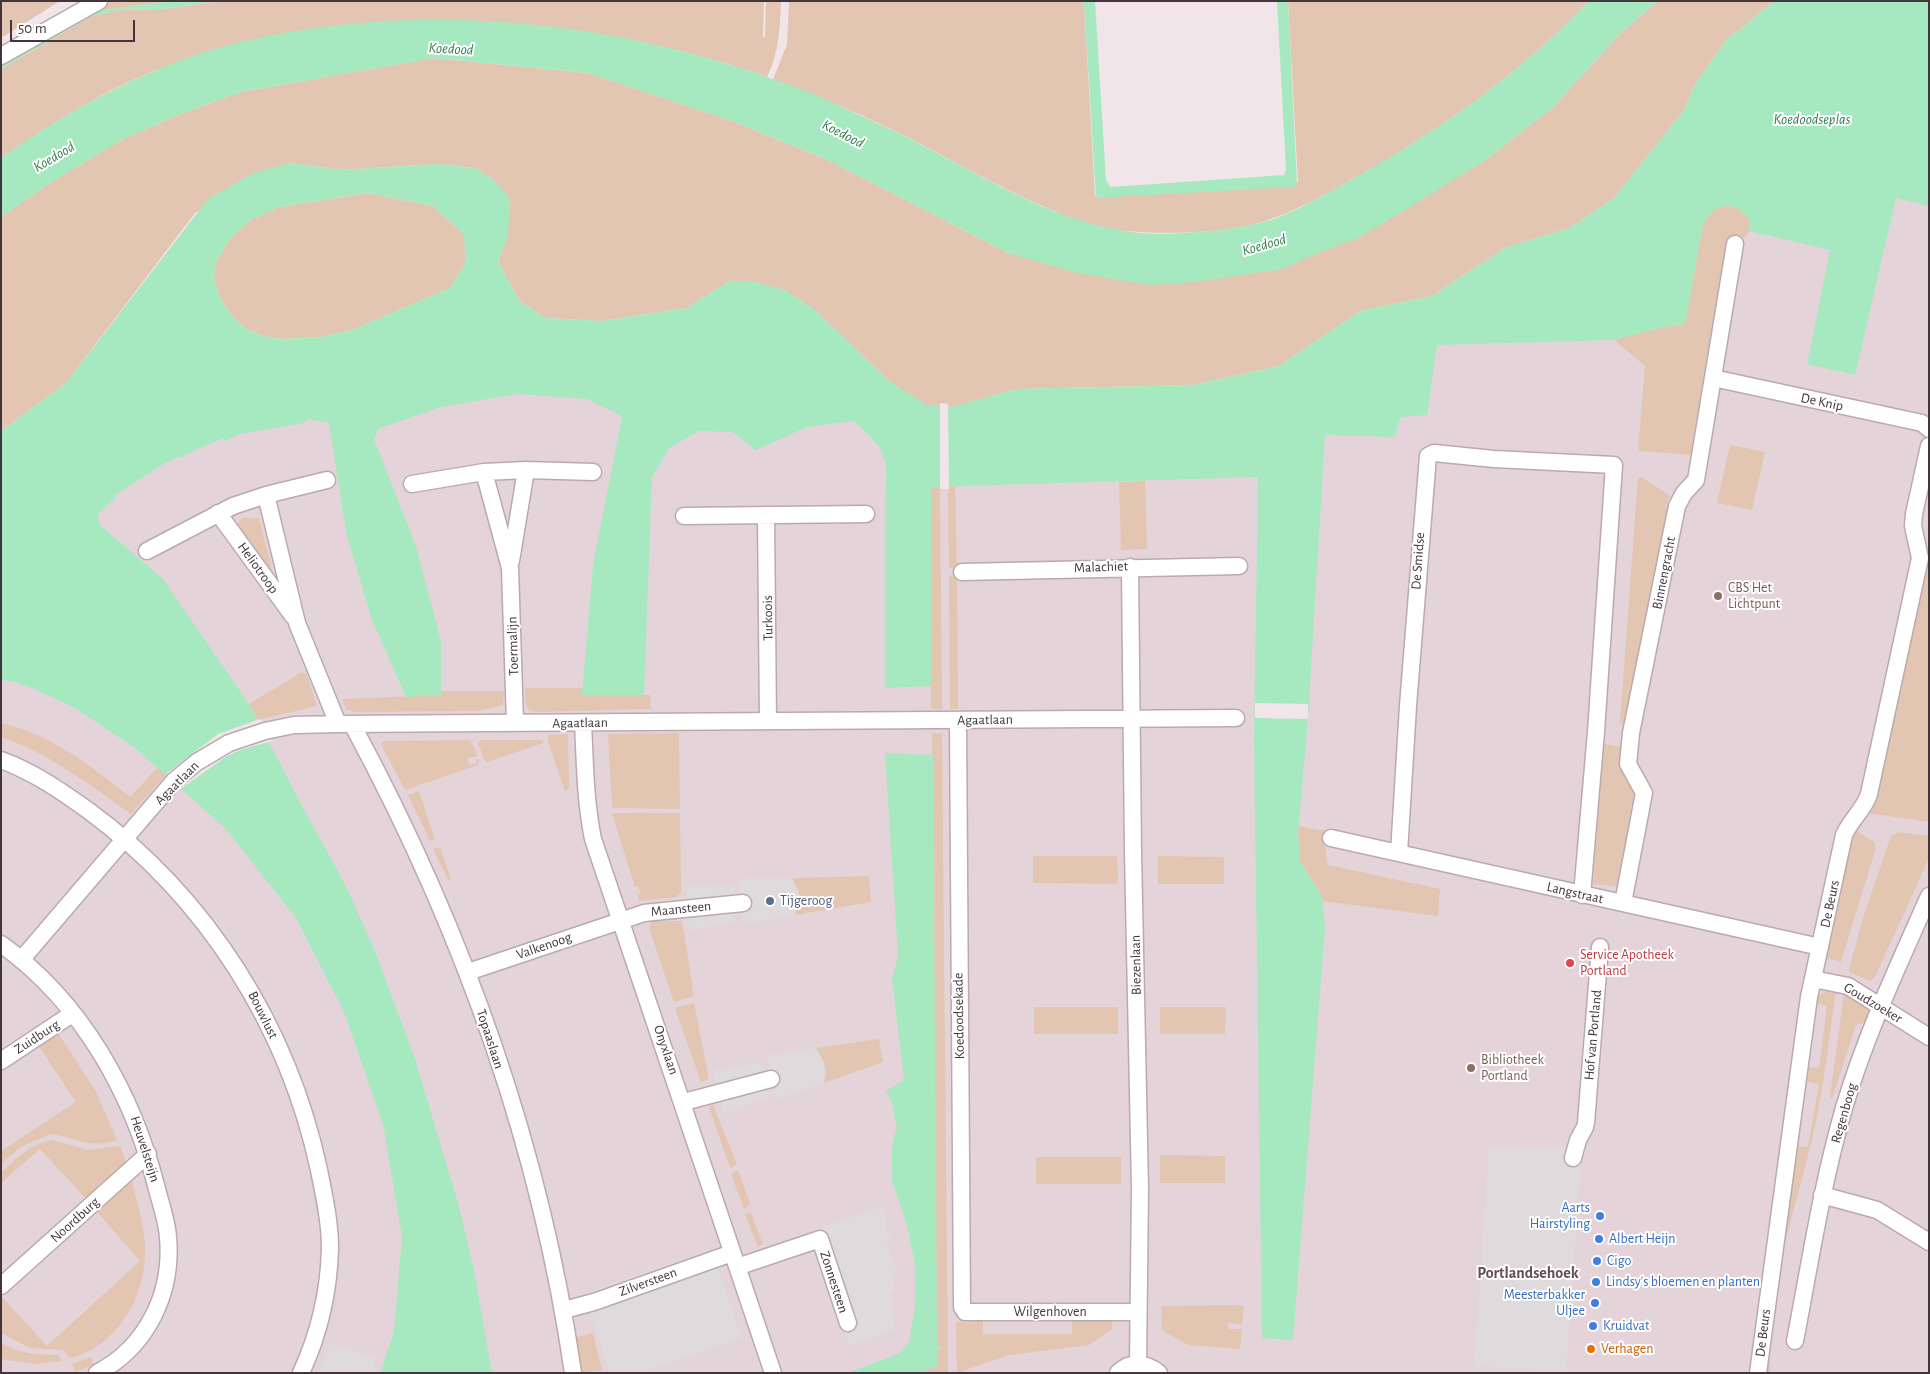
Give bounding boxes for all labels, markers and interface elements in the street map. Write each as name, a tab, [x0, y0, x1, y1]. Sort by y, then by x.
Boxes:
scale bar	[12, 10, 138, 42]
text: 50 m	[18, 21, 47, 36]
water label: Koedood	[428, 39, 474, 59]
water label: Koedoodseplas	[1774, 110, 1850, 128]
water label: Koedood	[819, 116, 867, 152]
water label: Koedood	[30, 138, 78, 176]
water label: Koedood	[1240, 230, 1288, 260]
street label: De Knip	[1799, 389, 1845, 415]
street label: De Smidse	[1408, 532, 1428, 590]
street label: Binnengracht	[1649, 535, 1679, 611]
street label: Heliotroop	[234, 539, 282, 597]
street label: Malachiet	[1074, 558, 1128, 576]
place label: CBS Het Lichtpunt	[1728, 580, 1780, 612]
marker: CBS Het Lichtpunt	[1712, 590, 1724, 602]
street label: Turkoois	[759, 595, 777, 641]
street label: Toermalijn	[504, 616, 522, 676]
street label: Agaatlaan	[957, 711, 1013, 729]
street label: Agaatlaan	[552, 714, 608, 732]
street label: Agaatlaan	[151, 757, 203, 809]
street label: Langstraat	[1545, 878, 1605, 908]
street label: De Beurs	[1817, 879, 1843, 929]
place label: Tijgeroog	[780, 893, 832, 909]
marker: Tijgeroog	[764, 895, 776, 907]
street label: Maansteen	[650, 897, 712, 921]
street label: Valkenoog	[514, 929, 574, 963]
street label: Biezenlaan	[1127, 935, 1145, 995]
place label: Service Apotheek Portland	[1580, 947, 1674, 980]
marker: Service Apotheek Portland	[1564, 957, 1576, 969]
street label: Koedoodsekade	[950, 972, 968, 1060]
street label: Goudzoeker	[1841, 979, 1905, 1027]
street label: Bouwlust	[244, 988, 282, 1042]
street label: Hof van Portland	[1581, 989, 1605, 1081]
street label: Topaaslaan	[473, 1007, 507, 1071]
street label: Zuidburg	[11, 1016, 63, 1058]
street label: Onyxlaan	[650, 1023, 682, 1077]
place label: Bibliotheek Portland	[1481, 1052, 1544, 1084]
marker: Bibliotheek Portland	[1465, 1062, 1477, 1074]
street label: Regenboog	[1827, 1081, 1861, 1145]
street label: Heuvelsteijn	[126, 1114, 164, 1184]
street label: Noordburg	[47, 1194, 103, 1246]
place label: Aarts Hairstyling	[1530, 1200, 1590, 1232]
marker: Aarts Hairstyling	[1594, 1210, 1606, 1222]
place label: Albert Heijn	[1609, 1231, 1676, 1247]
marker: Albert Heijn	[1593, 1233, 1605, 1245]
street label: Zonnesteen	[816, 1249, 852, 1315]
place label: Cigo	[1607, 1253, 1631, 1269]
marker: Cigo	[1591, 1255, 1603, 1267]
district label: Portlandsehoek	[1477, 1263, 1579, 1283]
street label: Zilversteen	[617, 1264, 679, 1300]
place label: Lindsy's bloemen en planten	[1606, 1274, 1760, 1290]
marker: Lindsy's bloemen en planten	[1590, 1276, 1602, 1288]
place label: Meesterbakker Uljee	[1504, 1287, 1585, 1320]
marker: Meesterbakker Uljee	[1589, 1297, 1601, 1309]
street label: Wilgenhoven	[1013, 1304, 1087, 1320]
street label: De Beurs	[1752, 1308, 1774, 1358]
place label: Kruidvat	[1603, 1318, 1649, 1334]
marker: Kruidvat	[1587, 1320, 1599, 1332]
place label: Verhagen	[1601, 1341, 1654, 1357]
marker: Verhagen	[1585, 1343, 1597, 1355]

